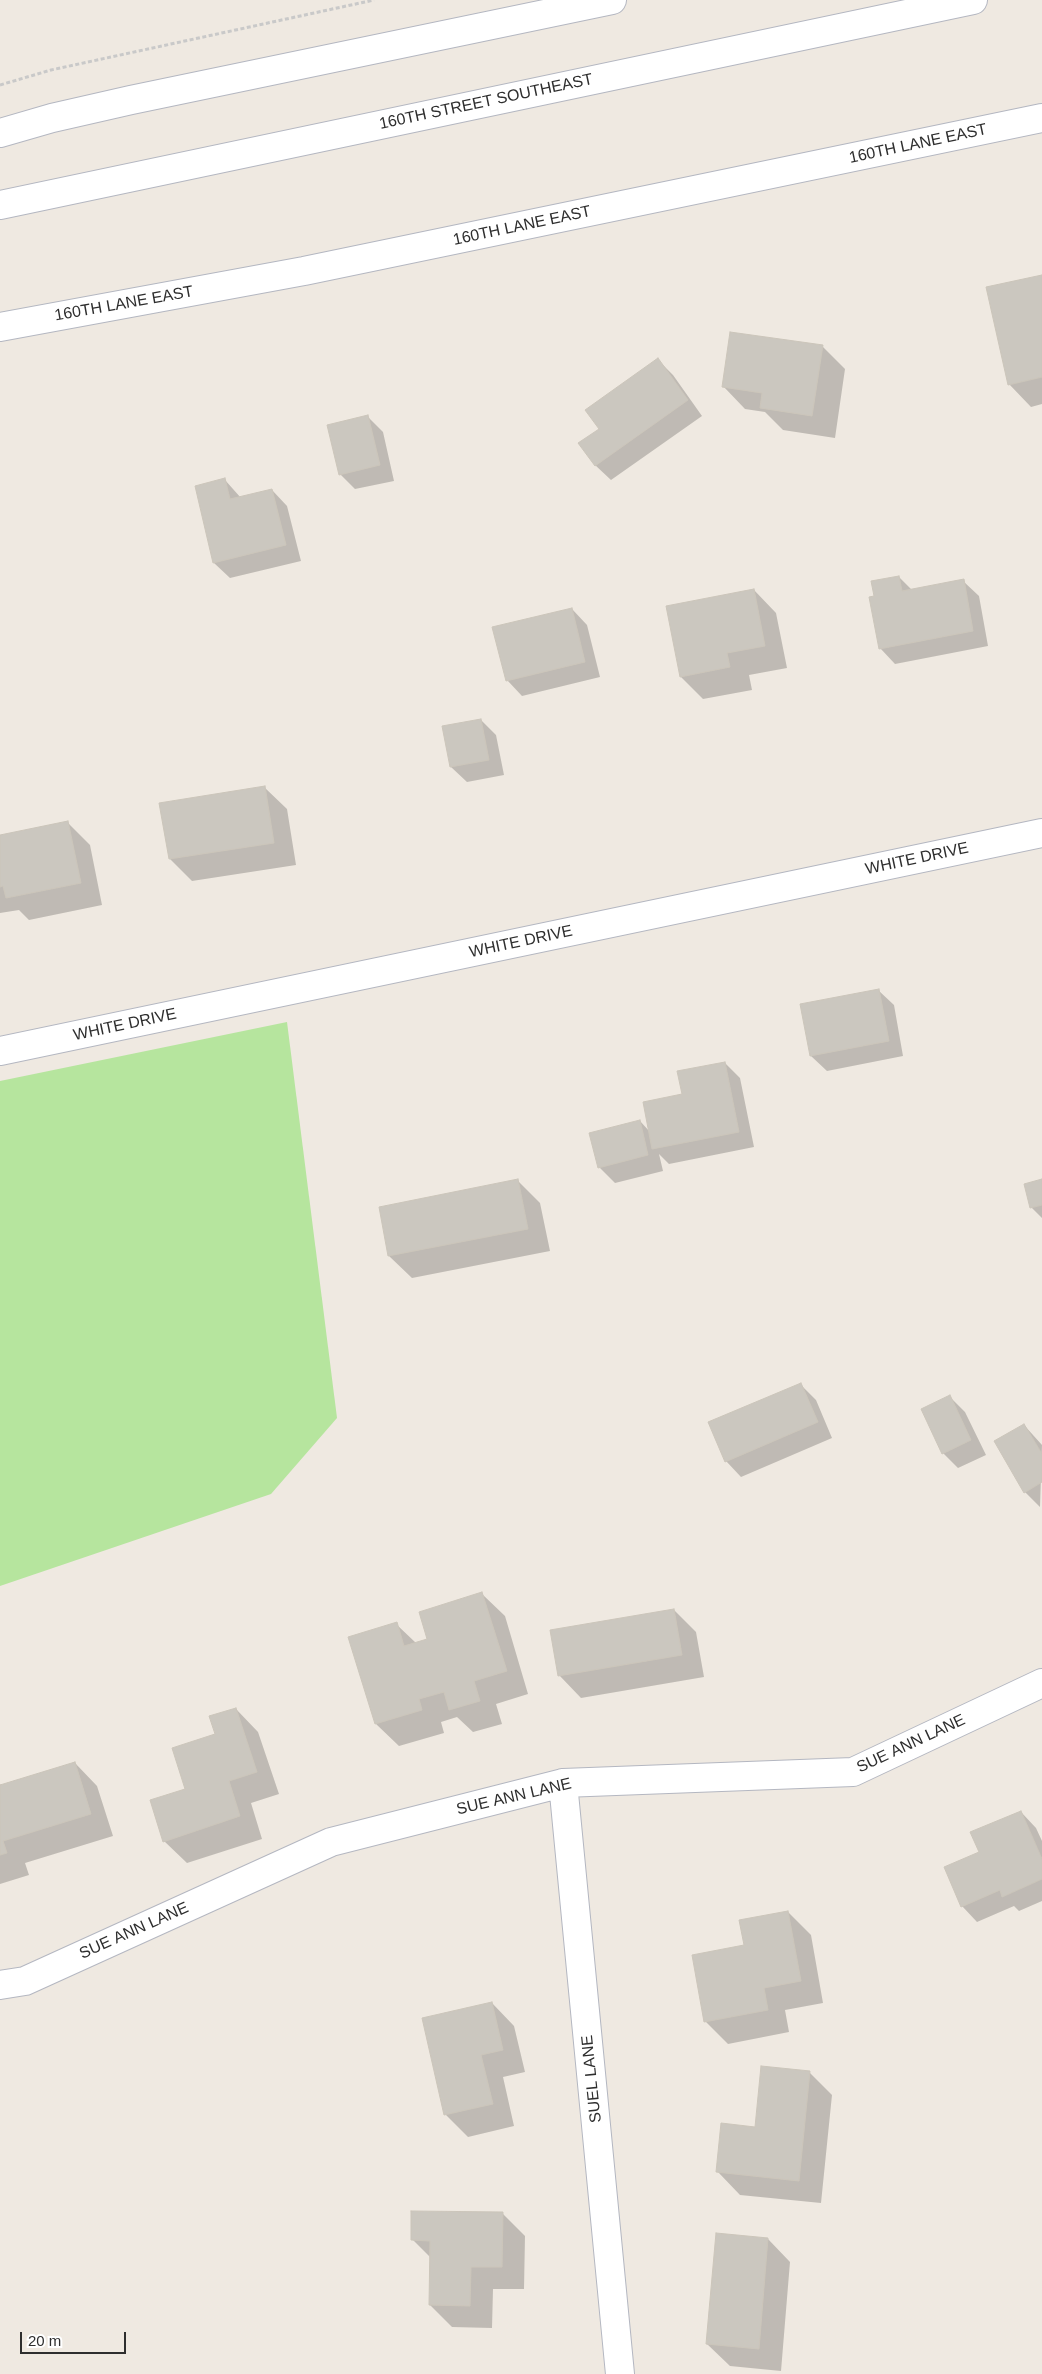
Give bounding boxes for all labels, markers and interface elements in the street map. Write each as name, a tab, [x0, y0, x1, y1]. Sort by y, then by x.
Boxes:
street label: 160TH STREET SOUTHEAST	[377, 70, 595, 134]
street label: 160TH LANE EAST	[847, 120, 989, 168]
street label: 160TH LANE EAST	[451, 202, 593, 250]
street label: 160TH LANE EAST	[53, 282, 195, 326]
street label: WHITE DRIVE	[864, 839, 970, 879]
street label: WHITE DRIVE	[468, 922, 574, 962]
street label: WHITE DRIVE	[72, 1005, 178, 1045]
street label: SUE ANN LANE	[854, 1710, 968, 1778]
street label: SUE ANN LANE	[455, 1774, 573, 1820]
street label: SUE ANN LANE	[76, 1898, 192, 1964]
street label: SUEL LANE	[578, 2034, 606, 2124]
scale bar	[22, 2322, 129, 2354]
text: 20 m	[28, 2332, 61, 2349]

